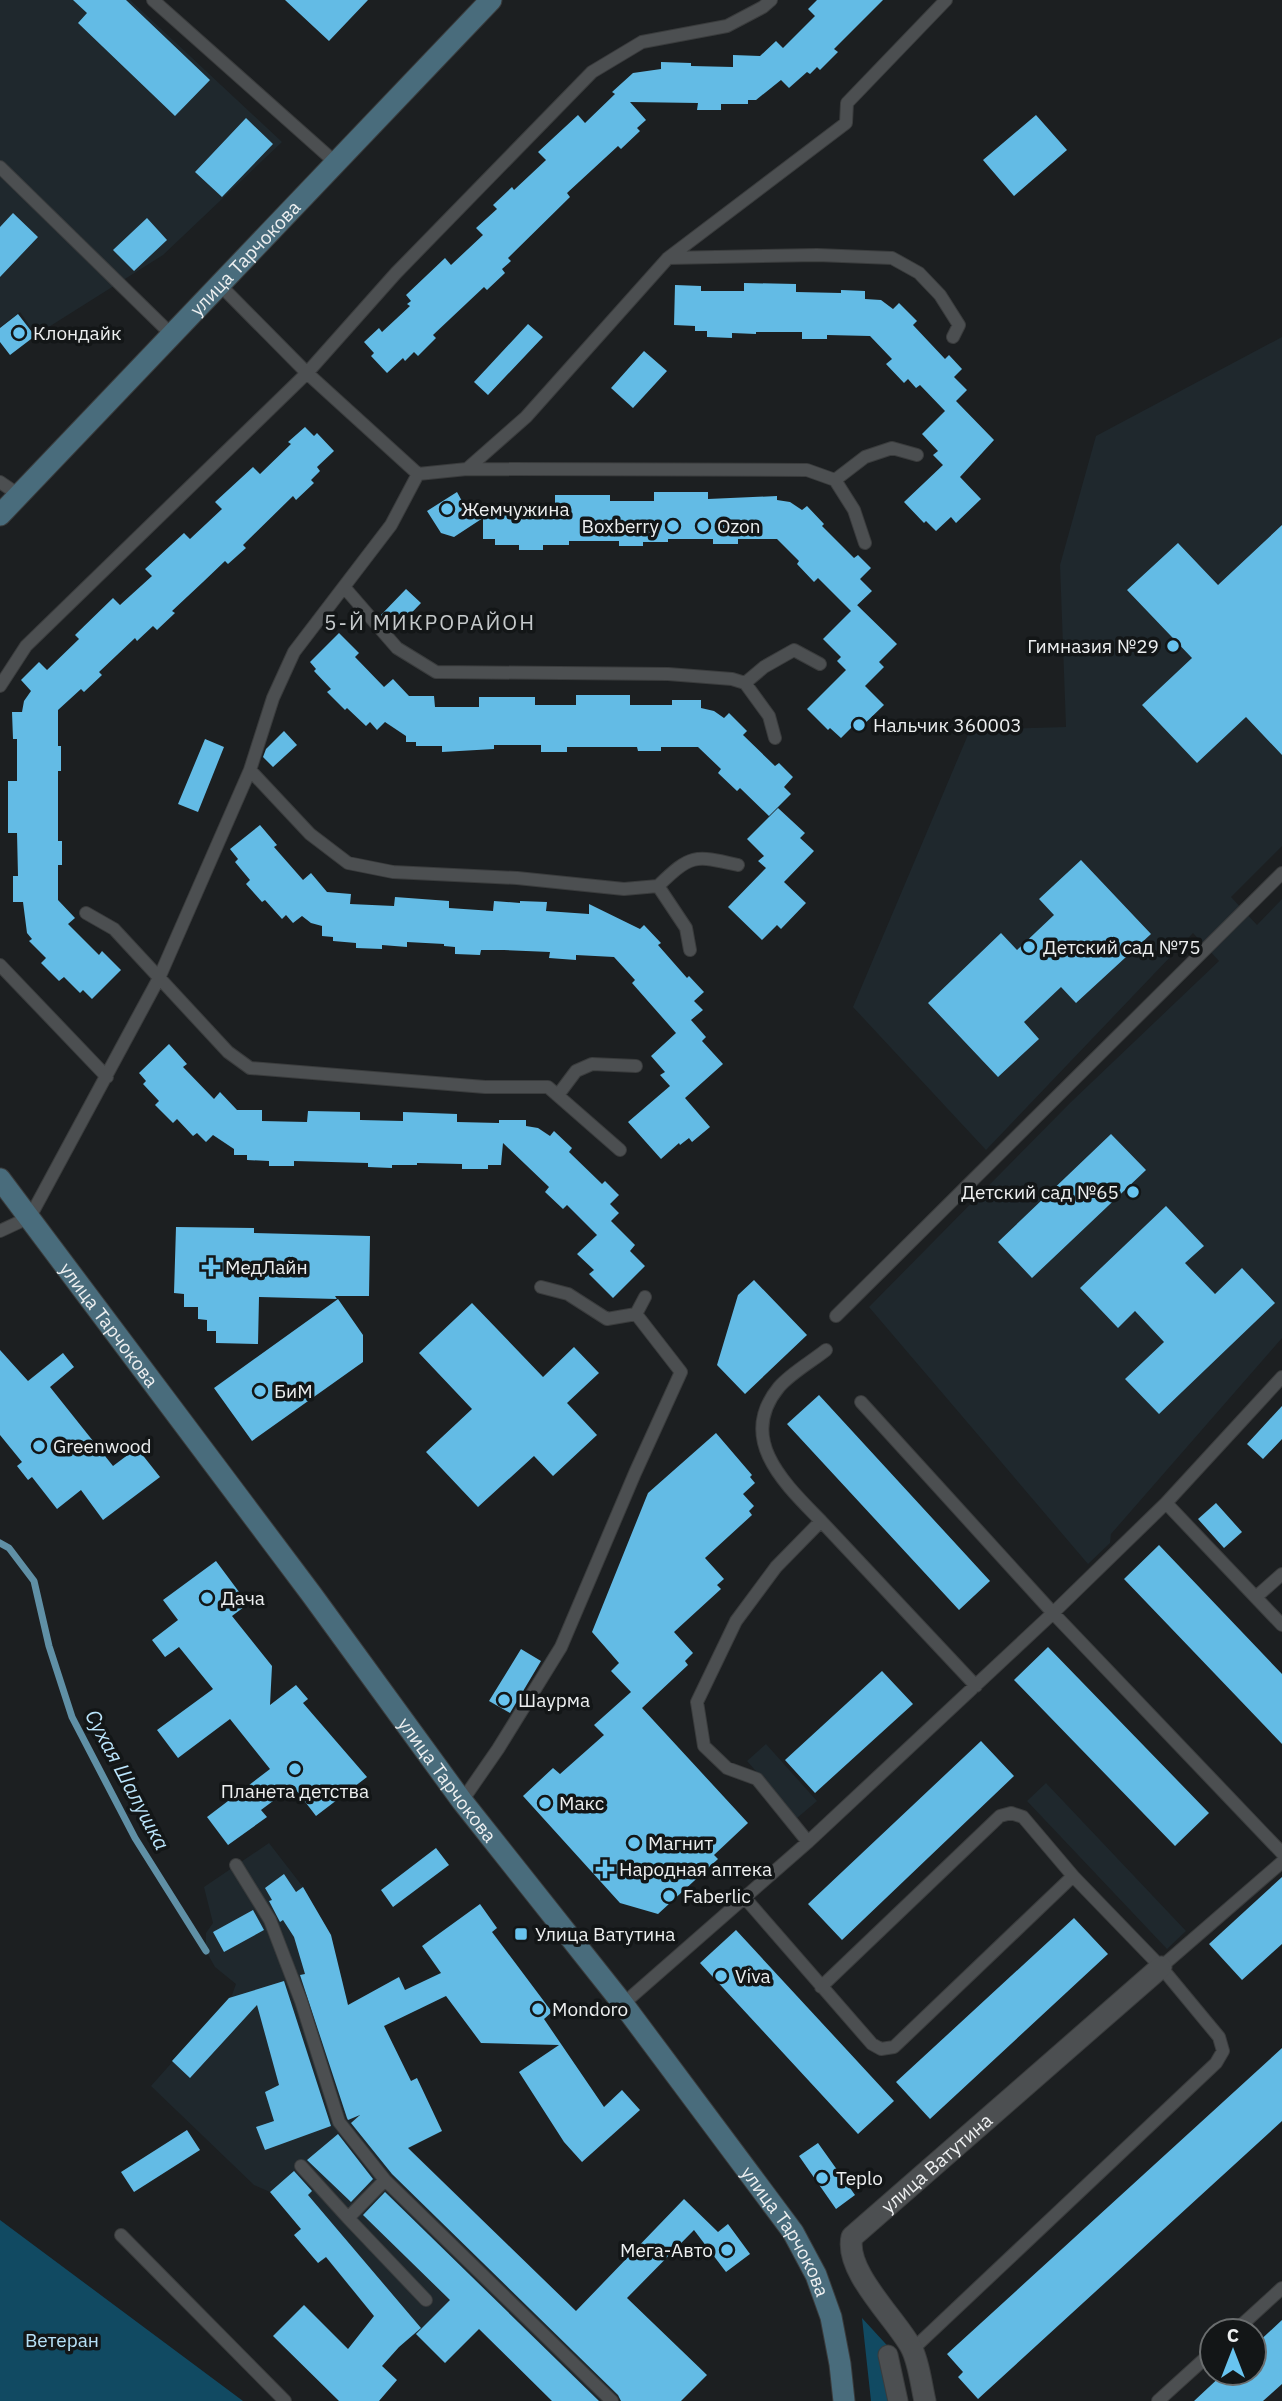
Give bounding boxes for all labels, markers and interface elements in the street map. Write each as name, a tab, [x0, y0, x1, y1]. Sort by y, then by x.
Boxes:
street label: улица Тарчокова	[184, 195, 305, 321]
place label: Клондайк	[33, 321, 121, 345]
marker: Клондайк	[11, 325, 27, 341]
place label: Жемчужина	[461, 497, 570, 521]
marker: Жемчужина	[439, 501, 455, 517]
place label: Boxberry	[581, 514, 660, 538]
place label: Ozon	[717, 514, 761, 538]
marker: Boxberry	[665, 518, 681, 534]
marker: Ozon	[695, 518, 711, 534]
district label: 5-Й МИКРОРАЙОН	[324, 608, 536, 636]
place label: Гимназия №29	[1027, 634, 1159, 658]
marker: Гимназия №29	[1165, 638, 1181, 654]
place label: Нальчик 360003	[873, 713, 1022, 737]
marker: Нальчик 360003	[851, 717, 867, 733]
place label: Детский сад №75	[1043, 935, 1201, 959]
marker: Детский сад №75	[1021, 939, 1037, 955]
place label: Детский сад №65	[961, 1180, 1119, 1204]
marker: Детский сад №65	[1125, 1184, 1141, 1200]
place label: МедЛайн	[225, 1255, 308, 1279]
street label: улица Тарчокова	[55, 1257, 164, 1392]
marker: МедЛайн	[203, 1259, 219, 1275]
place label: БиМ	[274, 1379, 313, 1403]
marker: БиМ	[252, 1383, 268, 1399]
place label: Greenwood	[53, 1434, 151, 1458]
marker: Greenwood	[31, 1438, 47, 1454]
place label: Дача	[221, 1586, 265, 1610]
marker: Дача	[199, 1590, 215, 1606]
place label: Шаурма	[518, 1688, 590, 1712]
marker: Шаурма	[496, 1692, 512, 1708]
water label: Сухая Шалушка	[79, 1704, 177, 1855]
street label: улица Тарчокова	[393, 1712, 502, 1847]
marker: Планета детства	[287, 1761, 303, 1777]
place label: Планета детства	[221, 1779, 369, 1803]
place label: Макс	[559, 1791, 605, 1815]
marker: Макс	[537, 1795, 553, 1811]
place label: Магнит	[648, 1831, 713, 1855]
marker: Магнит	[626, 1835, 642, 1851]
place label: Народная аптека	[619, 1857, 772, 1881]
marker: Народная аптека	[597, 1861, 613, 1877]
place label: Faberlic	[683, 1884, 751, 1908]
marker: Faberlic	[661, 1888, 677, 1904]
place label: Улица Ватутина	[535, 1922, 675, 1946]
marker: Улица Ватутина	[513, 1926, 529, 1942]
place label: Viva	[735, 1964, 771, 1988]
marker: Viva	[713, 1968, 729, 1984]
place label: Mondoro	[552, 1997, 628, 2021]
marker: Mondoro	[530, 2001, 546, 2017]
street label: улица Ватутина	[876, 2108, 997, 2218]
street label: улица Тарчокова	[736, 2161, 835, 2300]
place label: Teplo	[836, 2166, 883, 2190]
marker: Teplo	[814, 2170, 830, 2186]
place label: Мега-Авто	[620, 2238, 713, 2262]
marker: Мега-Авто	[719, 2242, 735, 2258]
north arrow	[1198, 2317, 1268, 2387]
text: С	[1227, 2323, 1239, 2347]
park label: Ветеран	[25, 2328, 99, 2352]

